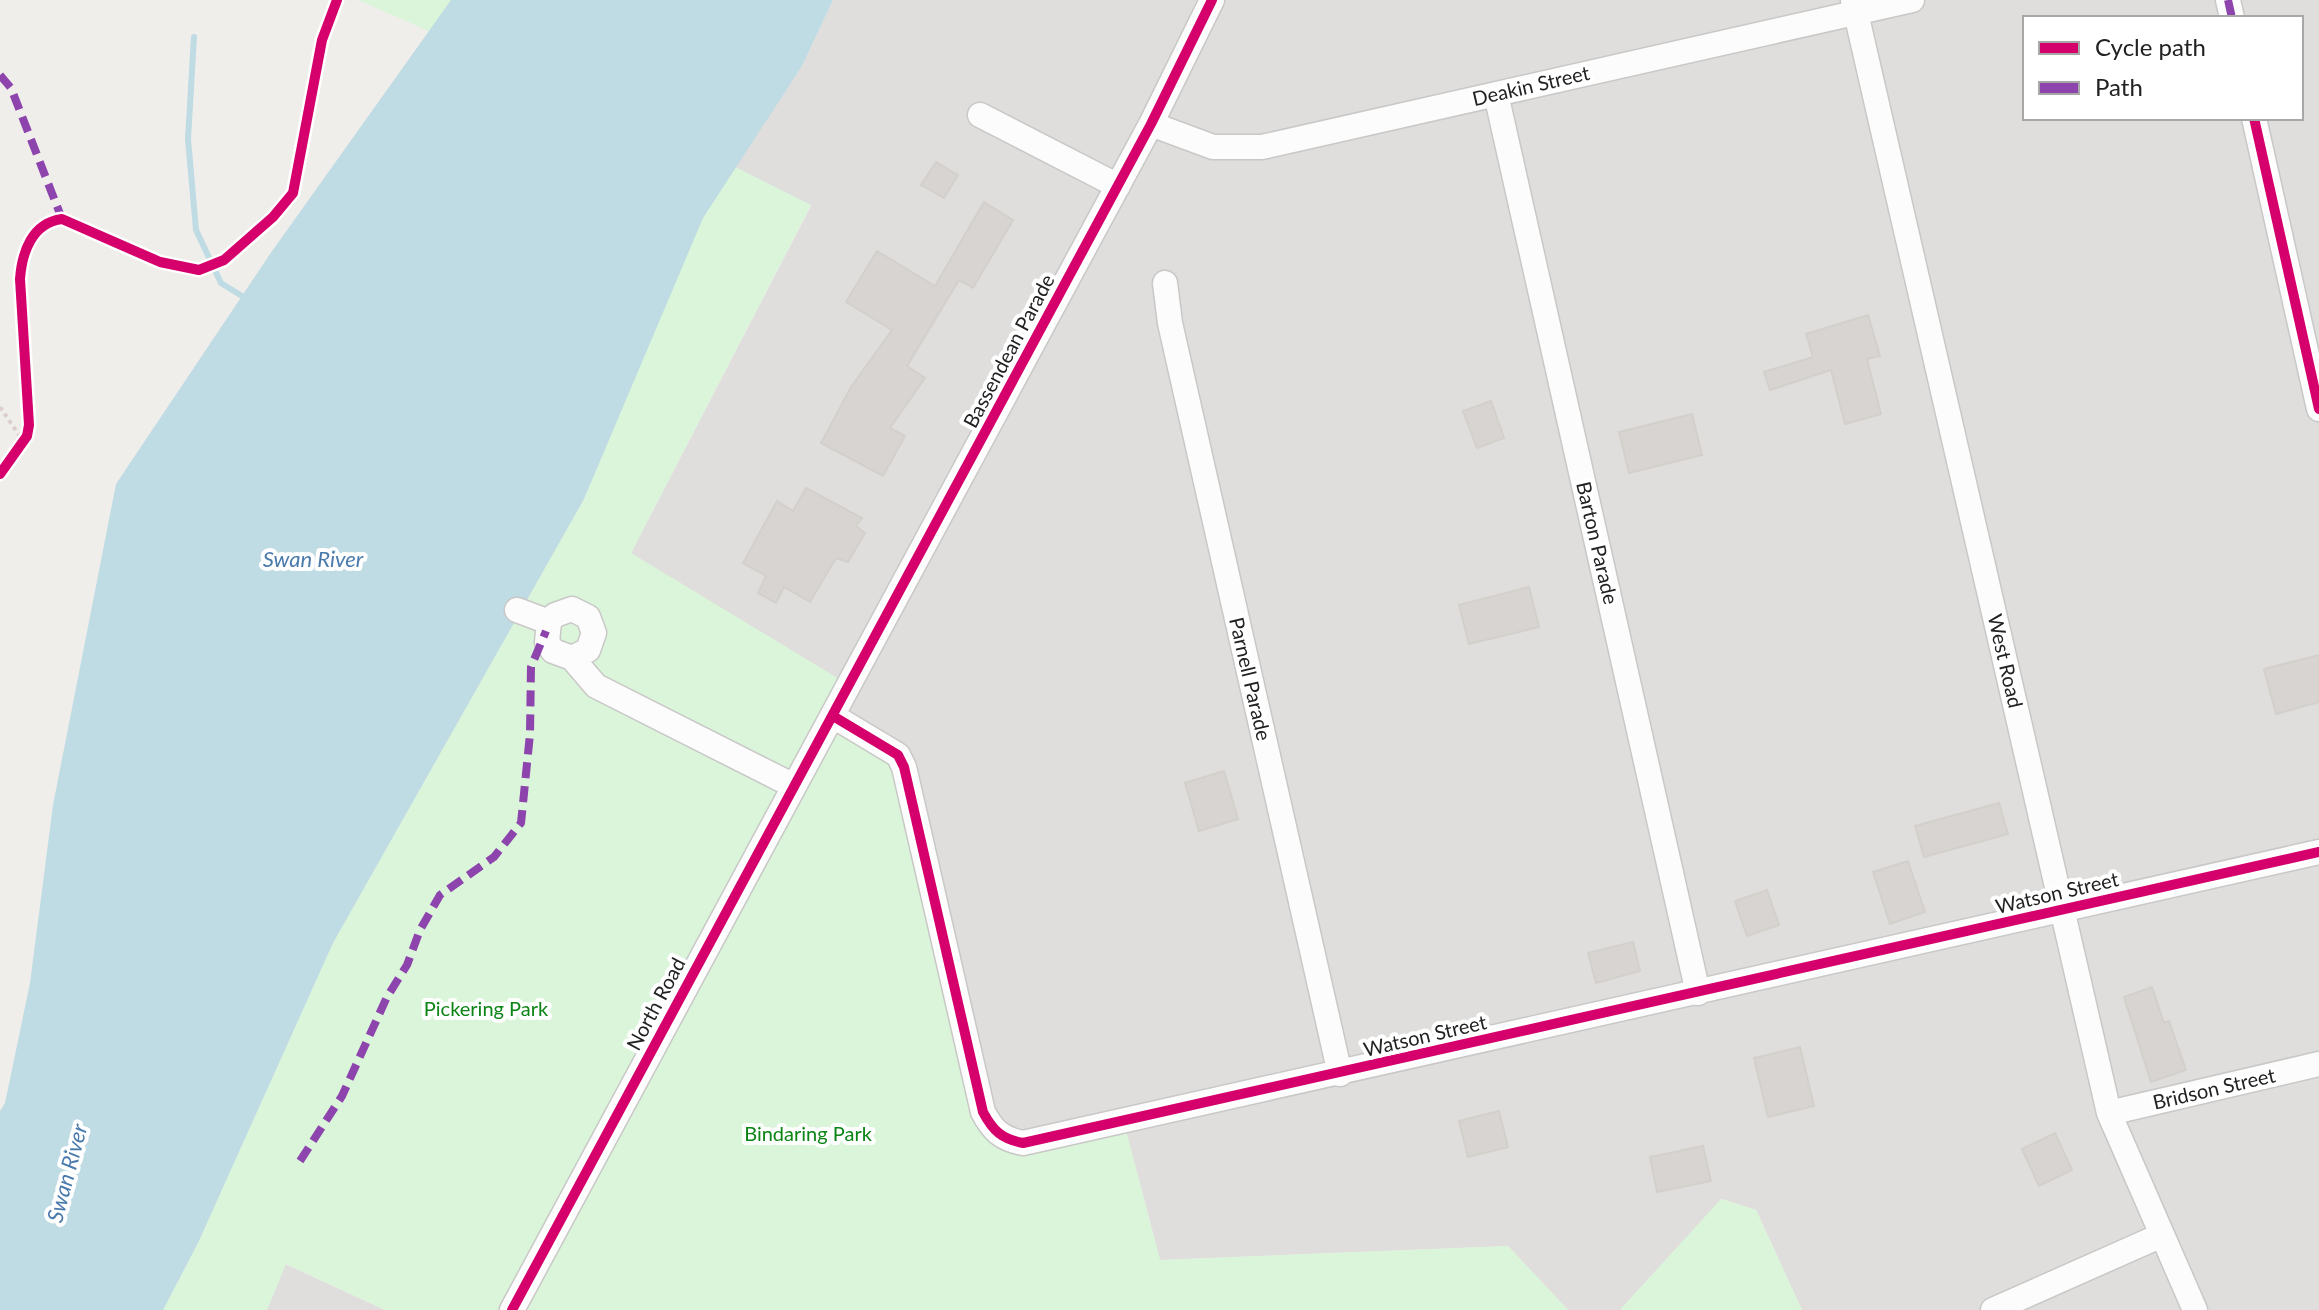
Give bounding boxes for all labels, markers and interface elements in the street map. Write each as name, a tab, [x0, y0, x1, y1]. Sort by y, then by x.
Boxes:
legend	[2023, 16, 2303, 120]
text: Cycle path	[2095, 32, 2206, 61]
street label: Deakin Street	[1470, 60, 1592, 110]
text: Path	[2095, 72, 2143, 101]
street label: Bassendean Parade	[958, 270, 1059, 431]
street label: Barton Parade	[1572, 479, 1624, 606]
water label: Swan River	[263, 545, 364, 572]
street label: West Road	[1984, 612, 2028, 710]
street label: Parnell Parade	[1225, 615, 1277, 743]
street label: Watson Street	[1993, 866, 2121, 918]
street label: North Road	[621, 953, 690, 1054]
park label: Pickering Park	[424, 996, 549, 1020]
street label: Watson Street	[1361, 1009, 1489, 1061]
street label: Bridson Street	[2150, 1062, 2277, 1114]
water label: Swan River	[40, 1120, 93, 1225]
park label: Bindaring Park	[744, 1121, 873, 1145]

